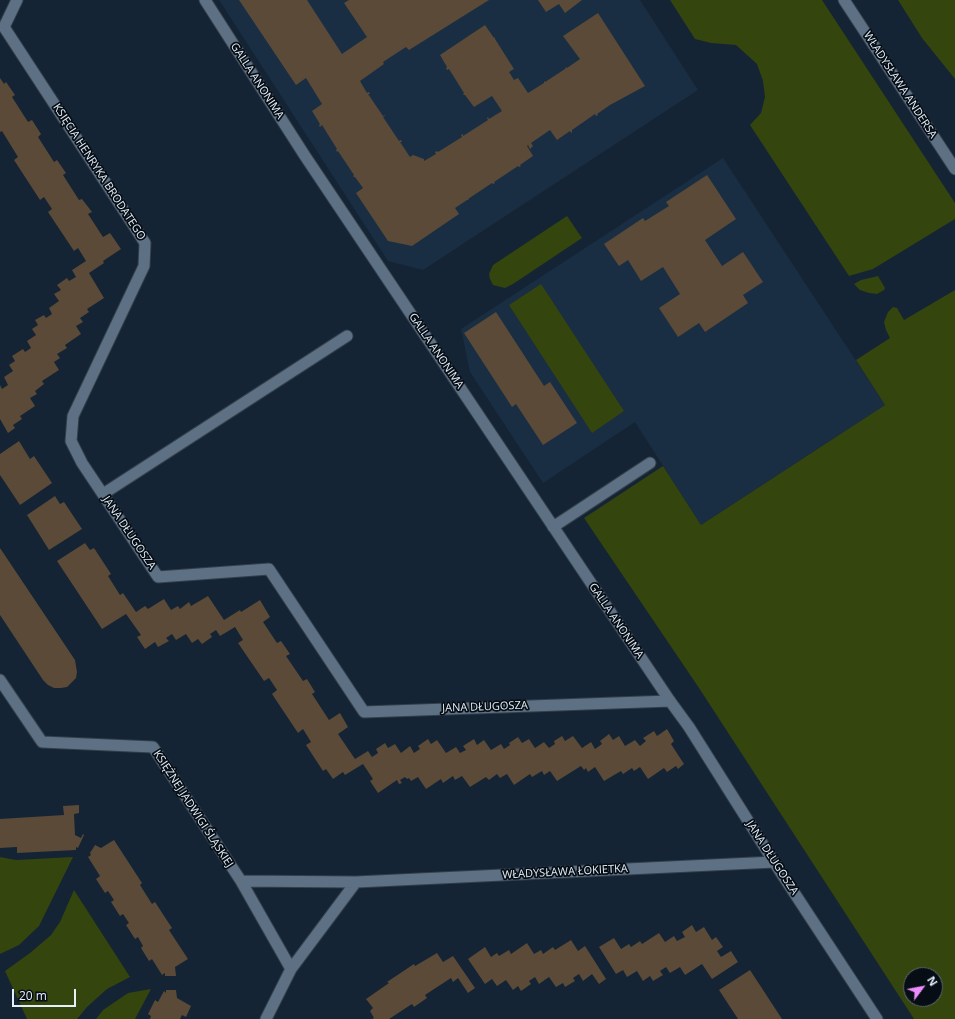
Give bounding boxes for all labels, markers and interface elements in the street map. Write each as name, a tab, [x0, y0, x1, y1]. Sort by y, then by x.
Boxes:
street label: WŁADYSŁAWA ANDERSA	[860, 29, 940, 141]
street label: GALLA ANONIMA	[227, 40, 287, 122]
street label: KSIĘCIA HENRYKA BRODATEGO	[50, 101, 148, 243]
street label: GALLA ANONIMA	[406, 311, 466, 391]
street label: JANA DŁUGOSZA	[100, 494, 158, 572]
street label: GALLA ANONIMA	[586, 581, 646, 661]
street label: JANA DŁUGOSZA	[442, 699, 528, 715]
street label: KSIĘŻNEJ JADWIGI ŚLĄSKIEJ	[150, 748, 236, 870]
street label: JANA DŁUGOSZA	[743, 819, 801, 897]
street label: WŁADYSŁAWA ŁOKIETKA	[502, 862, 628, 882]
north arrow	[903, 967, 943, 1007]
text: N	[924, 973, 941, 989]
scale bar	[14, 981, 78, 1007]
text: 20 m	[19, 987, 47, 1004]

